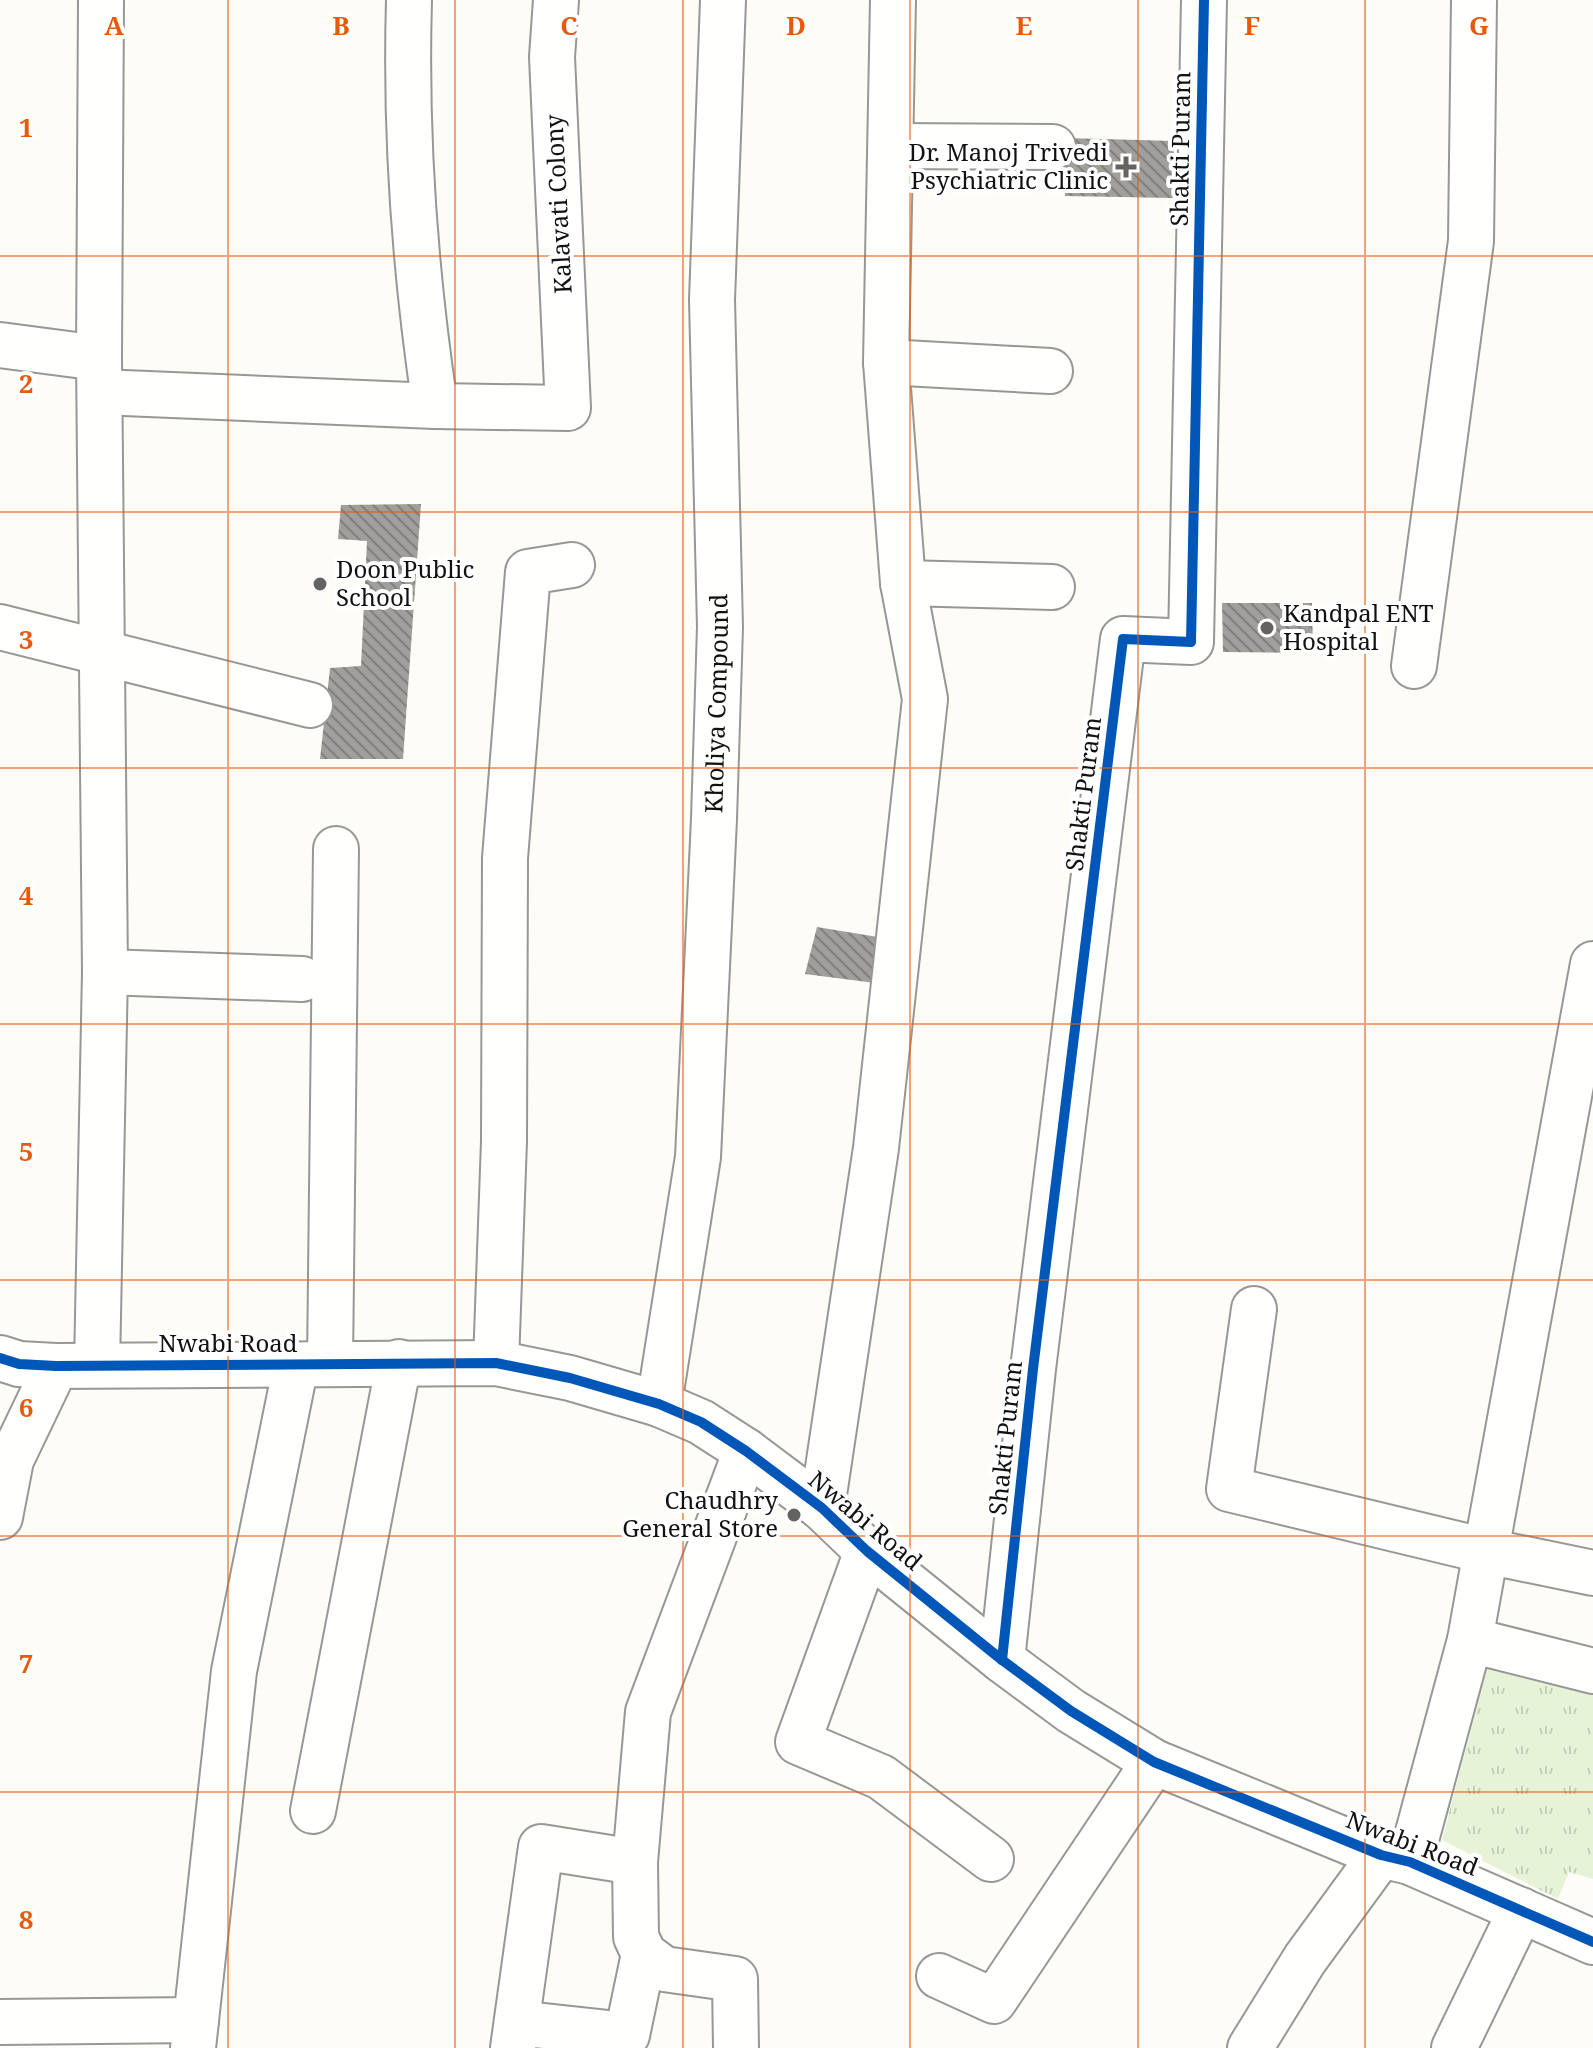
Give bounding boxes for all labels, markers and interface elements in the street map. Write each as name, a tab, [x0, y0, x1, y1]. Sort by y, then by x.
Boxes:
text: A	[104, 7, 124, 43]
text: B	[332, 7, 350, 43]
text: C	[560, 7, 578, 43]
text: D	[786, 7, 806, 43]
text: E	[1016, 7, 1033, 43]
text: F	[1244, 7, 1260, 43]
text: G	[1469, 7, 1489, 43]
street label: Shakti Puram	[1162, 71, 1197, 227]
text: 1	[19, 109, 33, 145]
street label: Kalavati Colony	[536, 113, 579, 295]
place label: Dr. Manoj Trivedi Psychiatric Clinic	[908, 135, 1108, 196]
marker: Dr. Manoj Trivedi Psychiatric Clinic	[1115, 156, 1137, 178]
text: 2	[19, 365, 33, 401]
place label: Doon Public School	[336, 552, 474, 613]
marker: Doon Public School	[311, 575, 329, 593]
street label: Kholiya Compound	[696, 593, 735, 814]
place label: Kandpal ENT Hospital	[1283, 596, 1434, 657]
marker: Kandpal ENT Hospital	[1258, 619, 1276, 637]
text: 3	[19, 621, 33, 657]
street label: Shakti Puram	[1057, 715, 1108, 873]
text: 4	[19, 877, 34, 913]
text: 5	[19, 1133, 33, 1169]
street label: Nwabi Road	[158, 1326, 298, 1359]
street label: Shakti Puram	[980, 1359, 1029, 1517]
text: 6	[19, 1389, 33, 1425]
street label: Nwabi Road	[802, 1463, 930, 1577]
place label: Chaudhry General Store	[622, 1483, 778, 1544]
marker: Chaudhry General Store	[785, 1506, 803, 1524]
text: 7	[19, 1645, 33, 1681]
street label: Nwabi Road	[1342, 1802, 1484, 1883]
text: 8	[19, 1901, 33, 1937]

